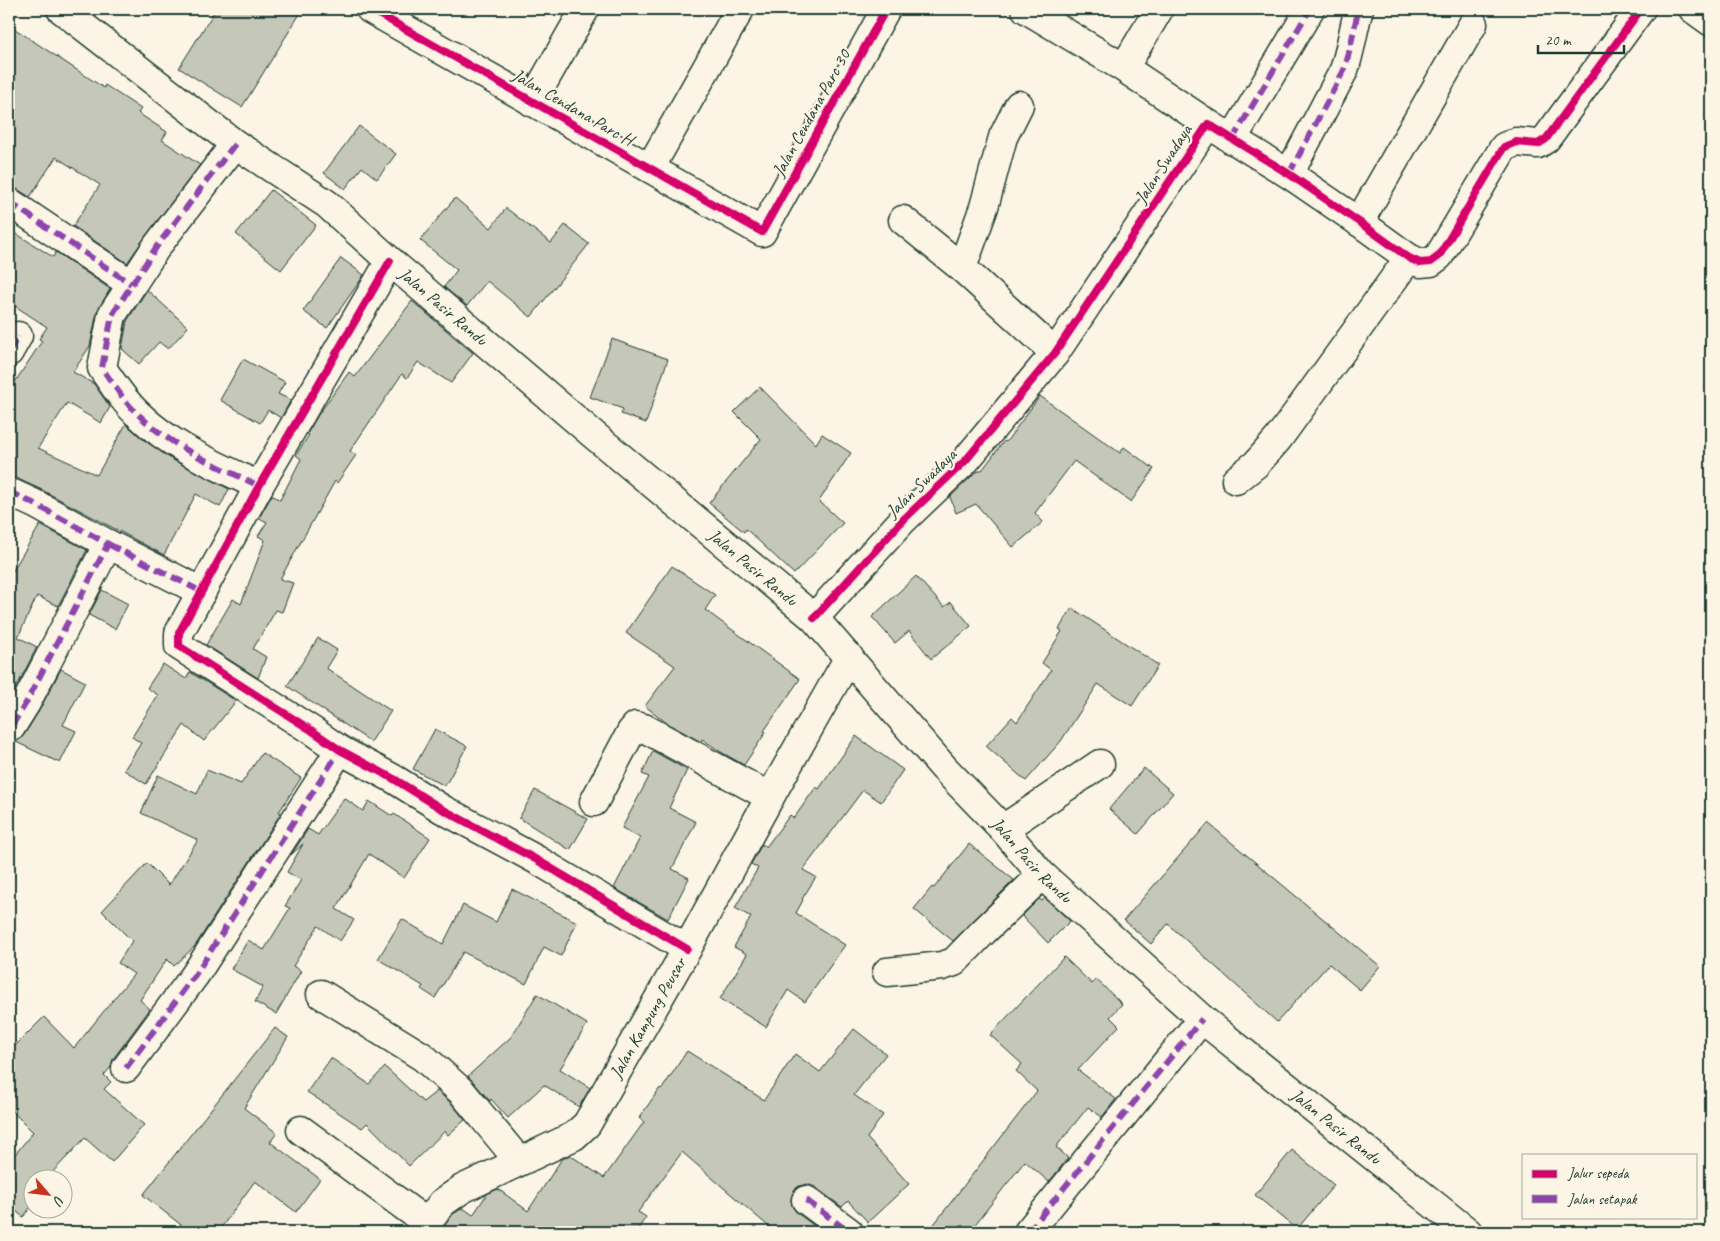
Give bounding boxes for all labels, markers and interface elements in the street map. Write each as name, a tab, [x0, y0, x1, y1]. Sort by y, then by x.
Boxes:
scale bar	[1538, 22, 1624, 54]
text: 20 m	[1545, 31, 1572, 50]
street label: Jalan Cendana Parc 30	[767, 44, 856, 181]
street label: Jalan Cendana Parc H	[508, 63, 640, 152]
street label: Jalan Swadaya	[1129, 119, 1198, 208]
street label: Jalan Pasir Randu	[394, 262, 493, 351]
street label: Jalan Swadaya	[880, 443, 962, 523]
street label: Jalan Pasir Randu	[703, 523, 803, 612]
street label: Jalan Pasir Randu	[986, 812, 1078, 909]
street label: Jalan Kampung Peusar	[604, 952, 691, 1083]
street label: Jalan Pasir Randu	[1286, 1083, 1387, 1170]
legend	[1522, 1154, 1698, 1218]
text: Jalur sepeda	[1567, 1164, 1630, 1183]
north arrow	[22, 1168, 72, 1218]
text: Jalan setapak	[1567, 1190, 1638, 1209]
text: U	[48, 1193, 68, 1210]

